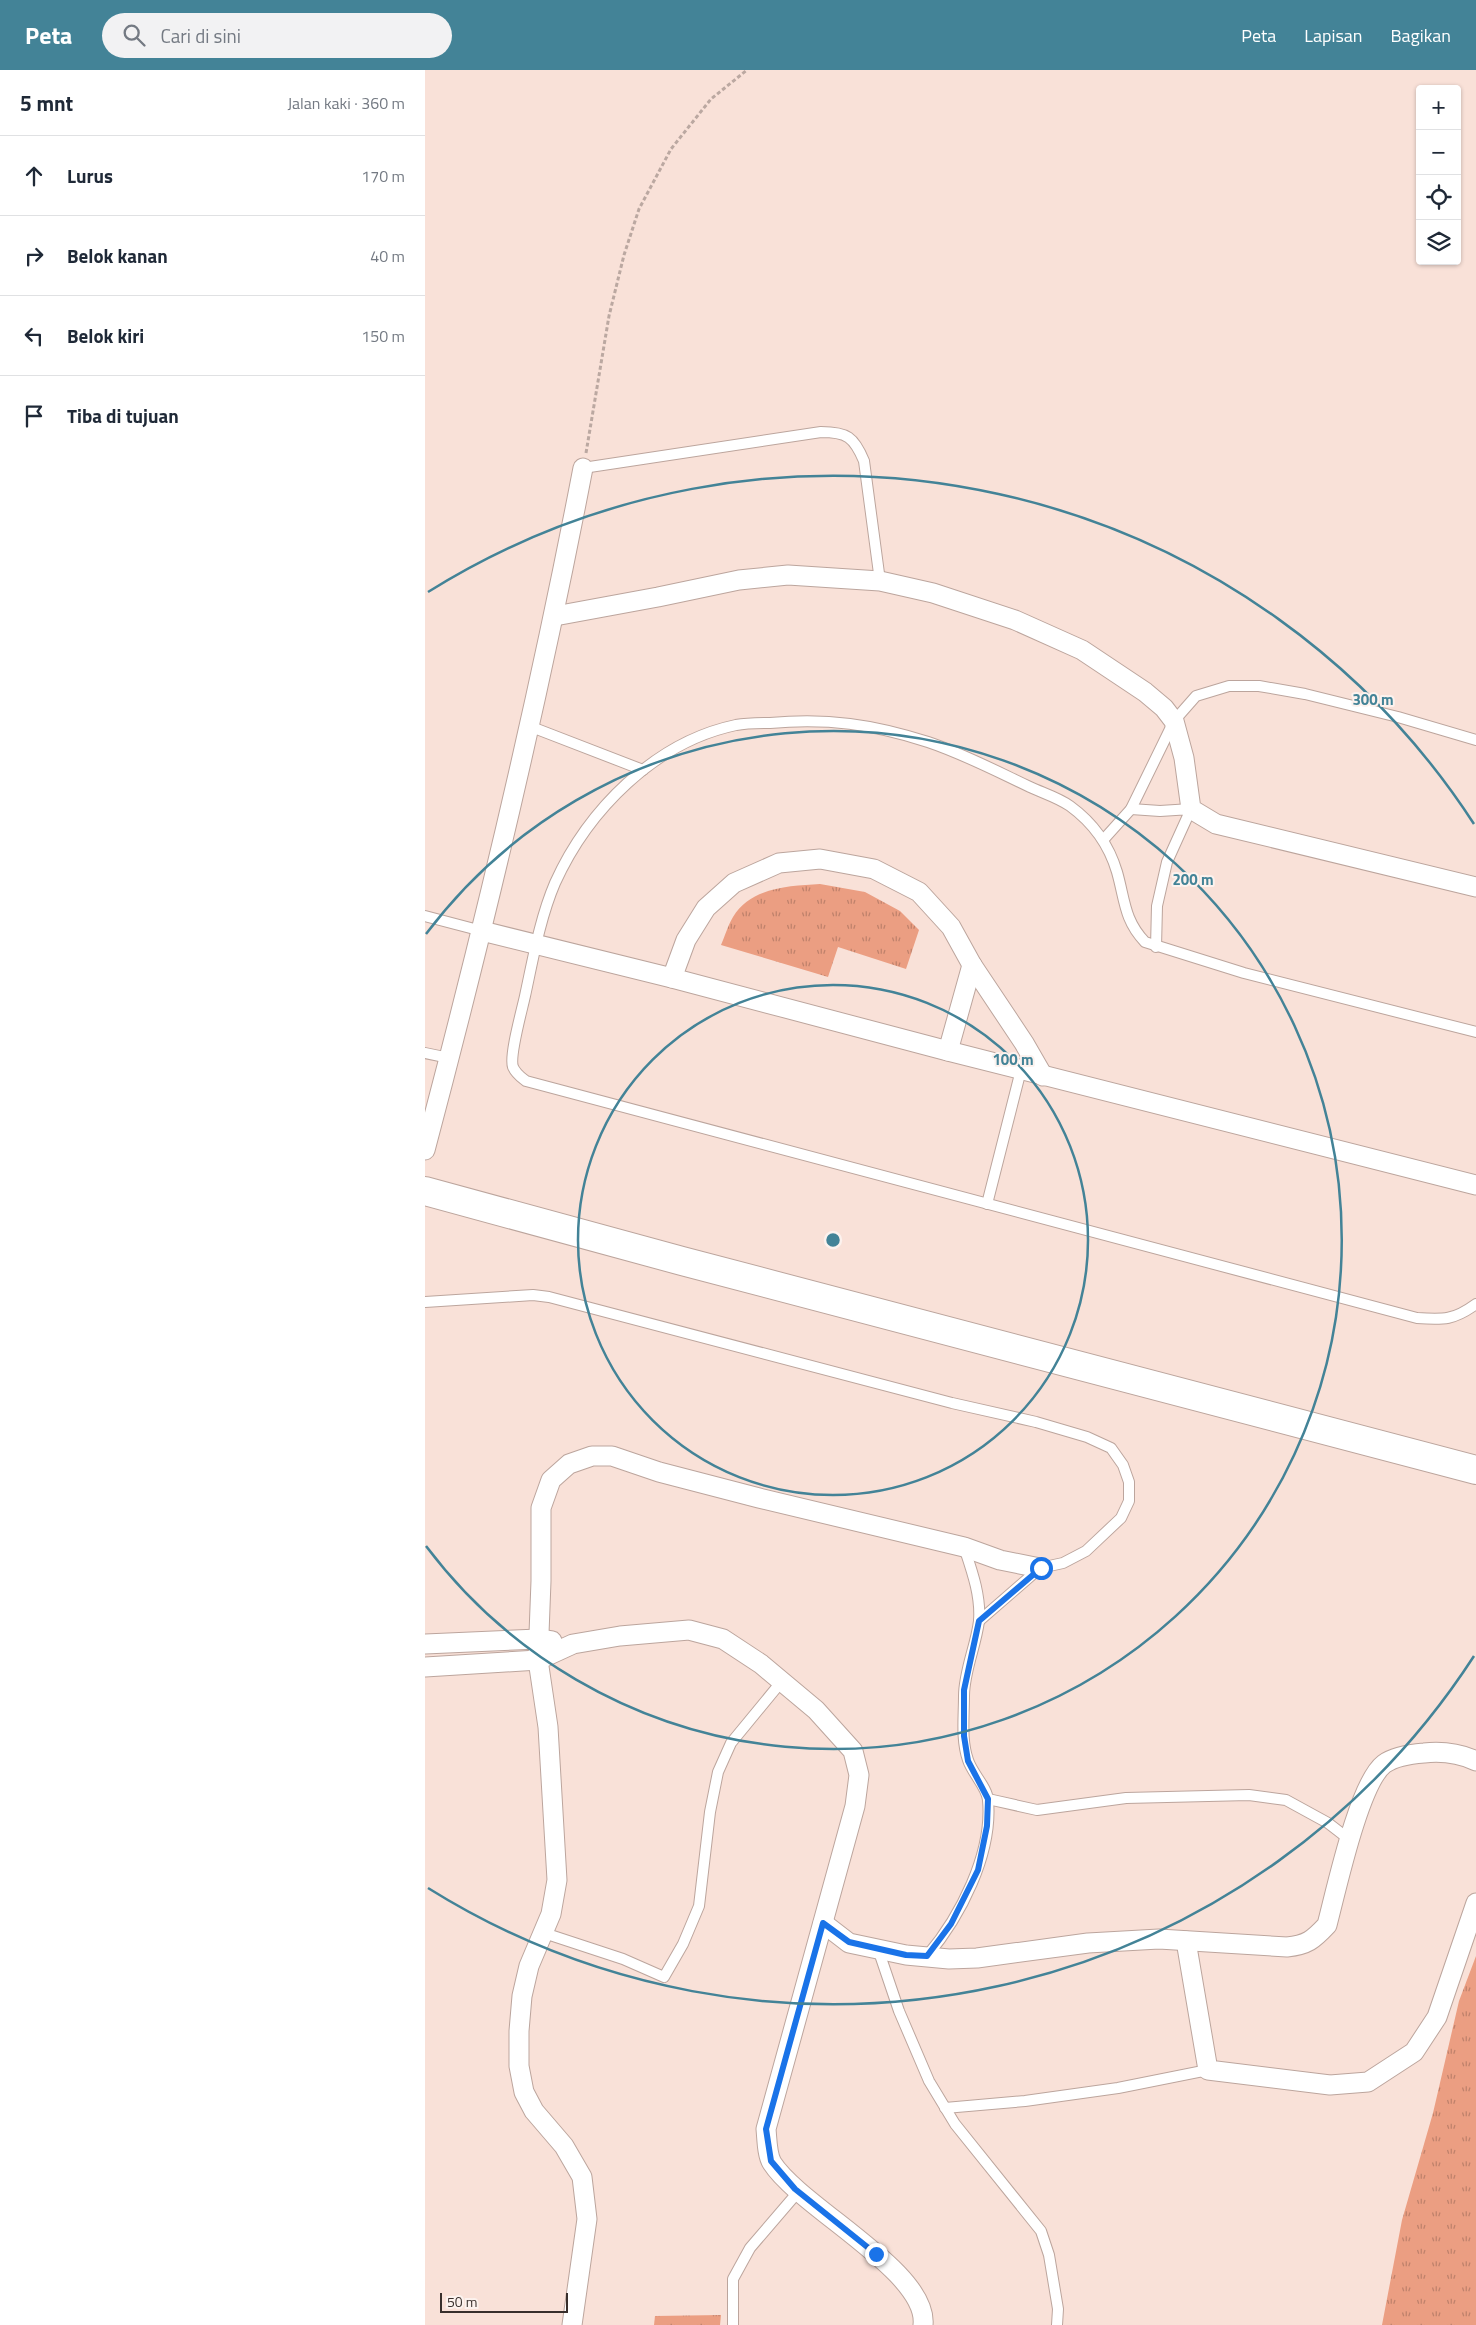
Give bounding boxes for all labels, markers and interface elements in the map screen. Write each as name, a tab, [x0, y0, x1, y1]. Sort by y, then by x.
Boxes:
search box	[102, 13, 452, 58]
text: Peta	[25, 17, 72, 53]
icon: search	[120, 21, 148, 49]
text: Cari di sini	[160, 21, 241, 50]
text: Peta	[1241, 22, 1276, 49]
text: Lapisan	[1304, 22, 1362, 49]
text: Bagikan	[1390, 22, 1451, 49]
map controls	[1416, 85, 1461, 265]
button: +	[1416, 85, 1461, 130]
text: 5 mnt	[20, 87, 73, 119]
text: Jalan kaki · 360 m	[287, 91, 405, 115]
button: −	[1416, 130, 1461, 175]
text: Lurus	[67, 161, 113, 190]
icon: ahead	[20, 162, 48, 190]
text: 170 m	[361, 164, 405, 188]
button: locate	[1416, 175, 1461, 220]
button: layers	[1416, 220, 1461, 265]
text: Belok kanan	[67, 241, 168, 270]
icon: right	[20, 242, 48, 270]
text: 40 m	[370, 244, 405, 268]
text: Belok kiri	[67, 321, 144, 350]
icon: left	[20, 322, 48, 350]
text: 150 m	[361, 324, 405, 348]
text: Tiba di tujuan	[67, 401, 179, 430]
icon: arrive	[20, 402, 48, 430]
text: 300 m	[1352, 688, 1394, 711]
text: 200 m	[1172, 868, 1214, 891]
text: 100 m	[992, 1048, 1034, 1071]
centre of rings	[824, 1231, 842, 1249]
route start	[1030, 1557, 1053, 1580]
route end	[865, 2243, 888, 2266]
scale bar	[440, 2290, 567, 2313]
text: 50 m	[447, 2291, 477, 2312]

